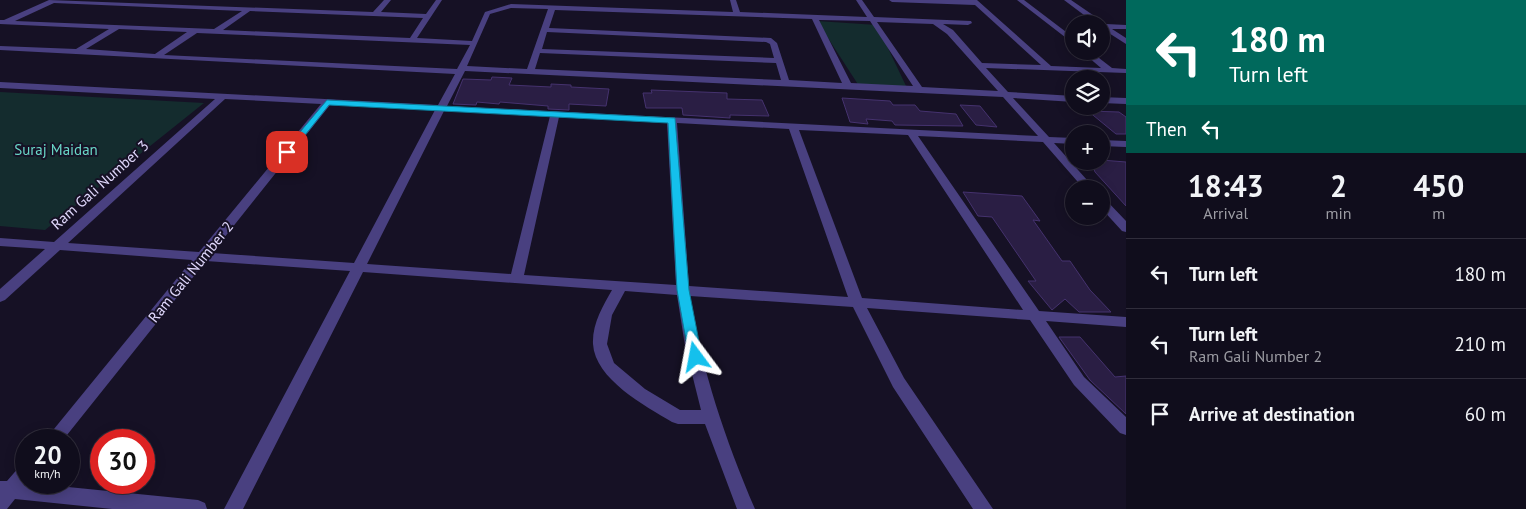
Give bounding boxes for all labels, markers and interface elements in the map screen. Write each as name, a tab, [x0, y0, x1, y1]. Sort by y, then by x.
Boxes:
map controls	[1065, 15, 1110, 225]
button: sound	[1065, 15, 1110, 60]
text: 180 m	[1229, 16, 1326, 62]
icon: left	[1146, 20, 1211, 85]
text: Turn left	[1229, 60, 1308, 88]
button: layers	[1065, 70, 1110, 115]
icon: left	[1197, 115, 1225, 143]
text: Then	[1146, 117, 1187, 141]
button: +	[1065, 125, 1110, 170]
pin	[266, 131, 308, 173]
street label: Ram Gali Number 3	[47, 136, 152, 233]
icon: arrive	[273, 138, 301, 166]
park label: Suraj Maidan	[14, 140, 98, 159]
text: 18:43	[1188, 166, 1264, 205]
text: 2	[1330, 166, 1347, 205]
text: 450	[1413, 166, 1464, 205]
button: −	[1065, 180, 1110, 225]
text: Arrival	[1203, 203, 1248, 223]
text: min	[1326, 203, 1352, 223]
text: m	[1432, 203, 1445, 223]
street label: Ram Gali Number 2	[144, 217, 237, 326]
icon: left	[1146, 260, 1174, 288]
text: Turn left	[1189, 262, 1258, 286]
text: 180 m	[1454, 262, 1506, 286]
text: Turn left	[1189, 322, 1258, 346]
position arrow	[669, 330, 721, 382]
icon: left	[1146, 330, 1174, 358]
text: 210 m	[1454, 332, 1506, 356]
text: Ram Gali Number 2	[1189, 346, 1322, 366]
icon: arrive	[1146, 400, 1174, 428]
text: Arrive at destination	[1189, 402, 1355, 426]
text: 60 m	[1465, 402, 1506, 426]
speed limit sign: 30	[90, 429, 155, 494]
text: 20	[33, 439, 62, 471]
text: km/h	[34, 466, 61, 481]

